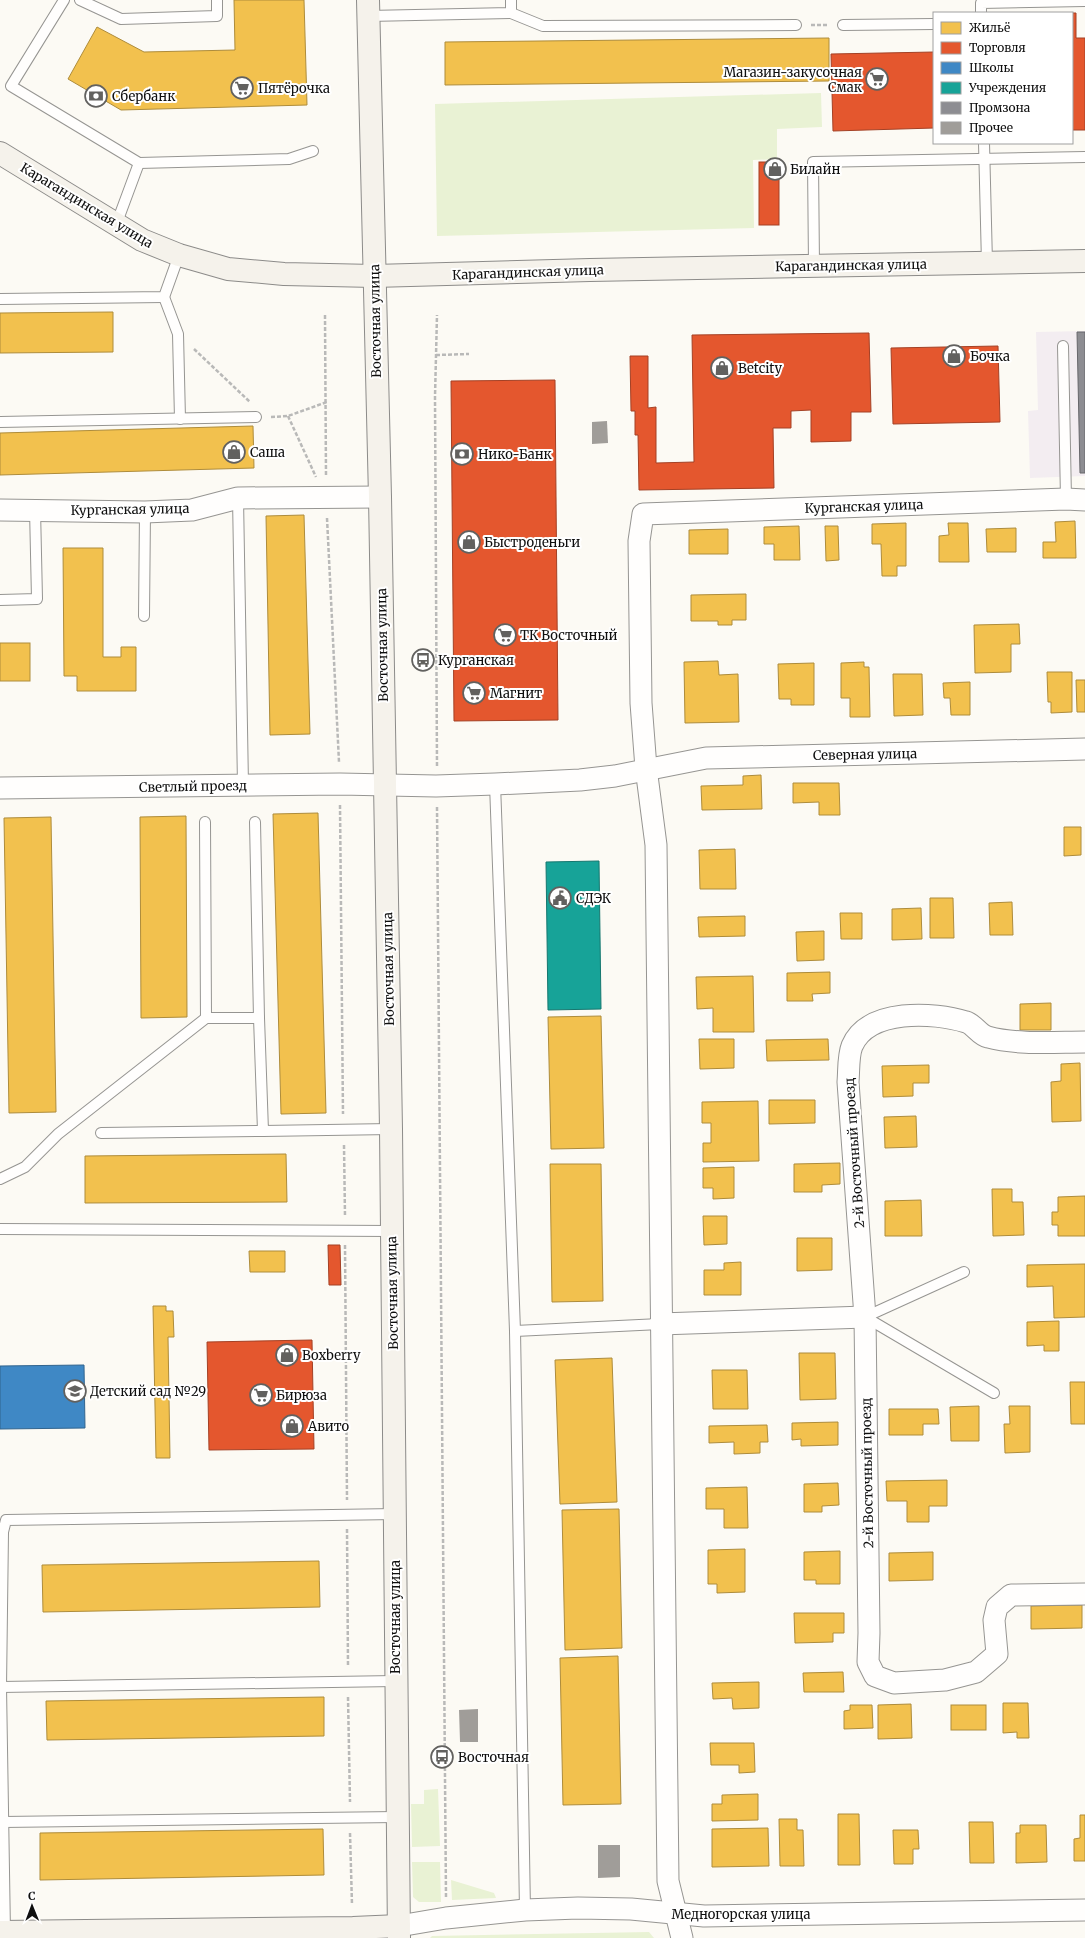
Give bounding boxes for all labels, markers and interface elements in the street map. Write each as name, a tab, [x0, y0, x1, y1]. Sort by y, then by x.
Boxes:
legend	[933, 12, 1073, 144]
text: Жильё	[969, 20, 1010, 35]
text: Торговля	[969, 40, 1026, 55]
text: Школы	[969, 60, 1014, 75]
place label: Магазин-закусочная Смак	[723, 64, 863, 96]
supermarket icon: Магазин-закусочная Смак	[864, 66, 890, 92]
supermarket icon: Пятёрочка	[229, 75, 255, 101]
place label: Пятёрочка	[258, 80, 330, 97]
text: Учреждения	[968, 80, 1046, 95]
bank icon: Сбербанк	[83, 83, 109, 109]
place label: Сбербанк	[112, 88, 176, 105]
text: Промзона	[969, 100, 1031, 115]
text: Прочее	[969, 120, 1013, 135]
shop icon: Билайн	[762, 156, 788, 182]
street label: Карагандинская улица	[17, 159, 156, 252]
place label: Билайн	[790, 161, 840, 178]
street label: Карагандинская улица	[775, 256, 927, 275]
street label: Карагандинская улица	[452, 261, 604, 284]
street label: Восточная улица	[366, 264, 385, 378]
shop icon: Бочка	[941, 343, 967, 369]
place label: Бочка	[970, 348, 1010, 365]
shop icon: Betcity	[709, 355, 735, 381]
place label: Betcity	[738, 360, 782, 377]
shop icon: Саша	[221, 439, 247, 465]
bank icon: Нико-Банк	[449, 441, 475, 467]
place label: Саша	[250, 444, 285, 461]
place label: Нико-Банк	[478, 446, 553, 463]
street label: Курганская улица	[804, 496, 924, 517]
street label: Курганская улица	[70, 500, 190, 519]
shop icon: Быстроденьги	[456, 529, 482, 555]
place label: Быстроденьги	[484, 534, 580, 551]
street label: Восточная улица	[373, 588, 392, 702]
supermarket icon: ТК Восточный	[492, 622, 518, 648]
place label: ТК Восточный	[520, 627, 618, 644]
bus stop icon: Курганская	[410, 647, 436, 673]
place label: Курганская	[438, 652, 514, 669]
supermarket icon: Магнит	[461, 680, 487, 706]
place label: Магнит	[490, 685, 542, 702]
street label: Северная улица	[813, 745, 917, 764]
street label: Светлый проезд	[139, 777, 247, 796]
public building icon: СДЭК	[547, 885, 573, 911]
place label: СДЭК	[576, 890, 612, 907]
street label: Восточная улица	[379, 912, 398, 1026]
street label: 2-й Восточный проезд	[841, 1077, 868, 1229]
street label: Восточная улица	[383, 1236, 402, 1350]
shop icon: Boxberry	[274, 1342, 300, 1368]
place label: Boxberry	[302, 1347, 361, 1364]
school or university icon: Детский сад №29	[62, 1378, 88, 1404]
supermarket icon: Бирюза	[248, 1382, 274, 1408]
place label: Детский сад №29	[90, 1383, 206, 1400]
place label: Бирюза	[276, 1387, 327, 1404]
street label: 2-й Восточный проезд	[858, 1397, 877, 1548]
shop icon: Авито	[279, 1413, 305, 1439]
place label: Авито	[307, 1418, 350, 1435]
street label: Восточная улица	[387, 1560, 404, 1674]
bus stop icon: Восточная	[429, 1744, 455, 1770]
place label: Восточная	[458, 1749, 529, 1766]
north arrow	[12, 1886, 52, 1926]
text: С	[28, 1889, 36, 1903]
street label: Медногорская улица	[672, 1906, 810, 1923]

